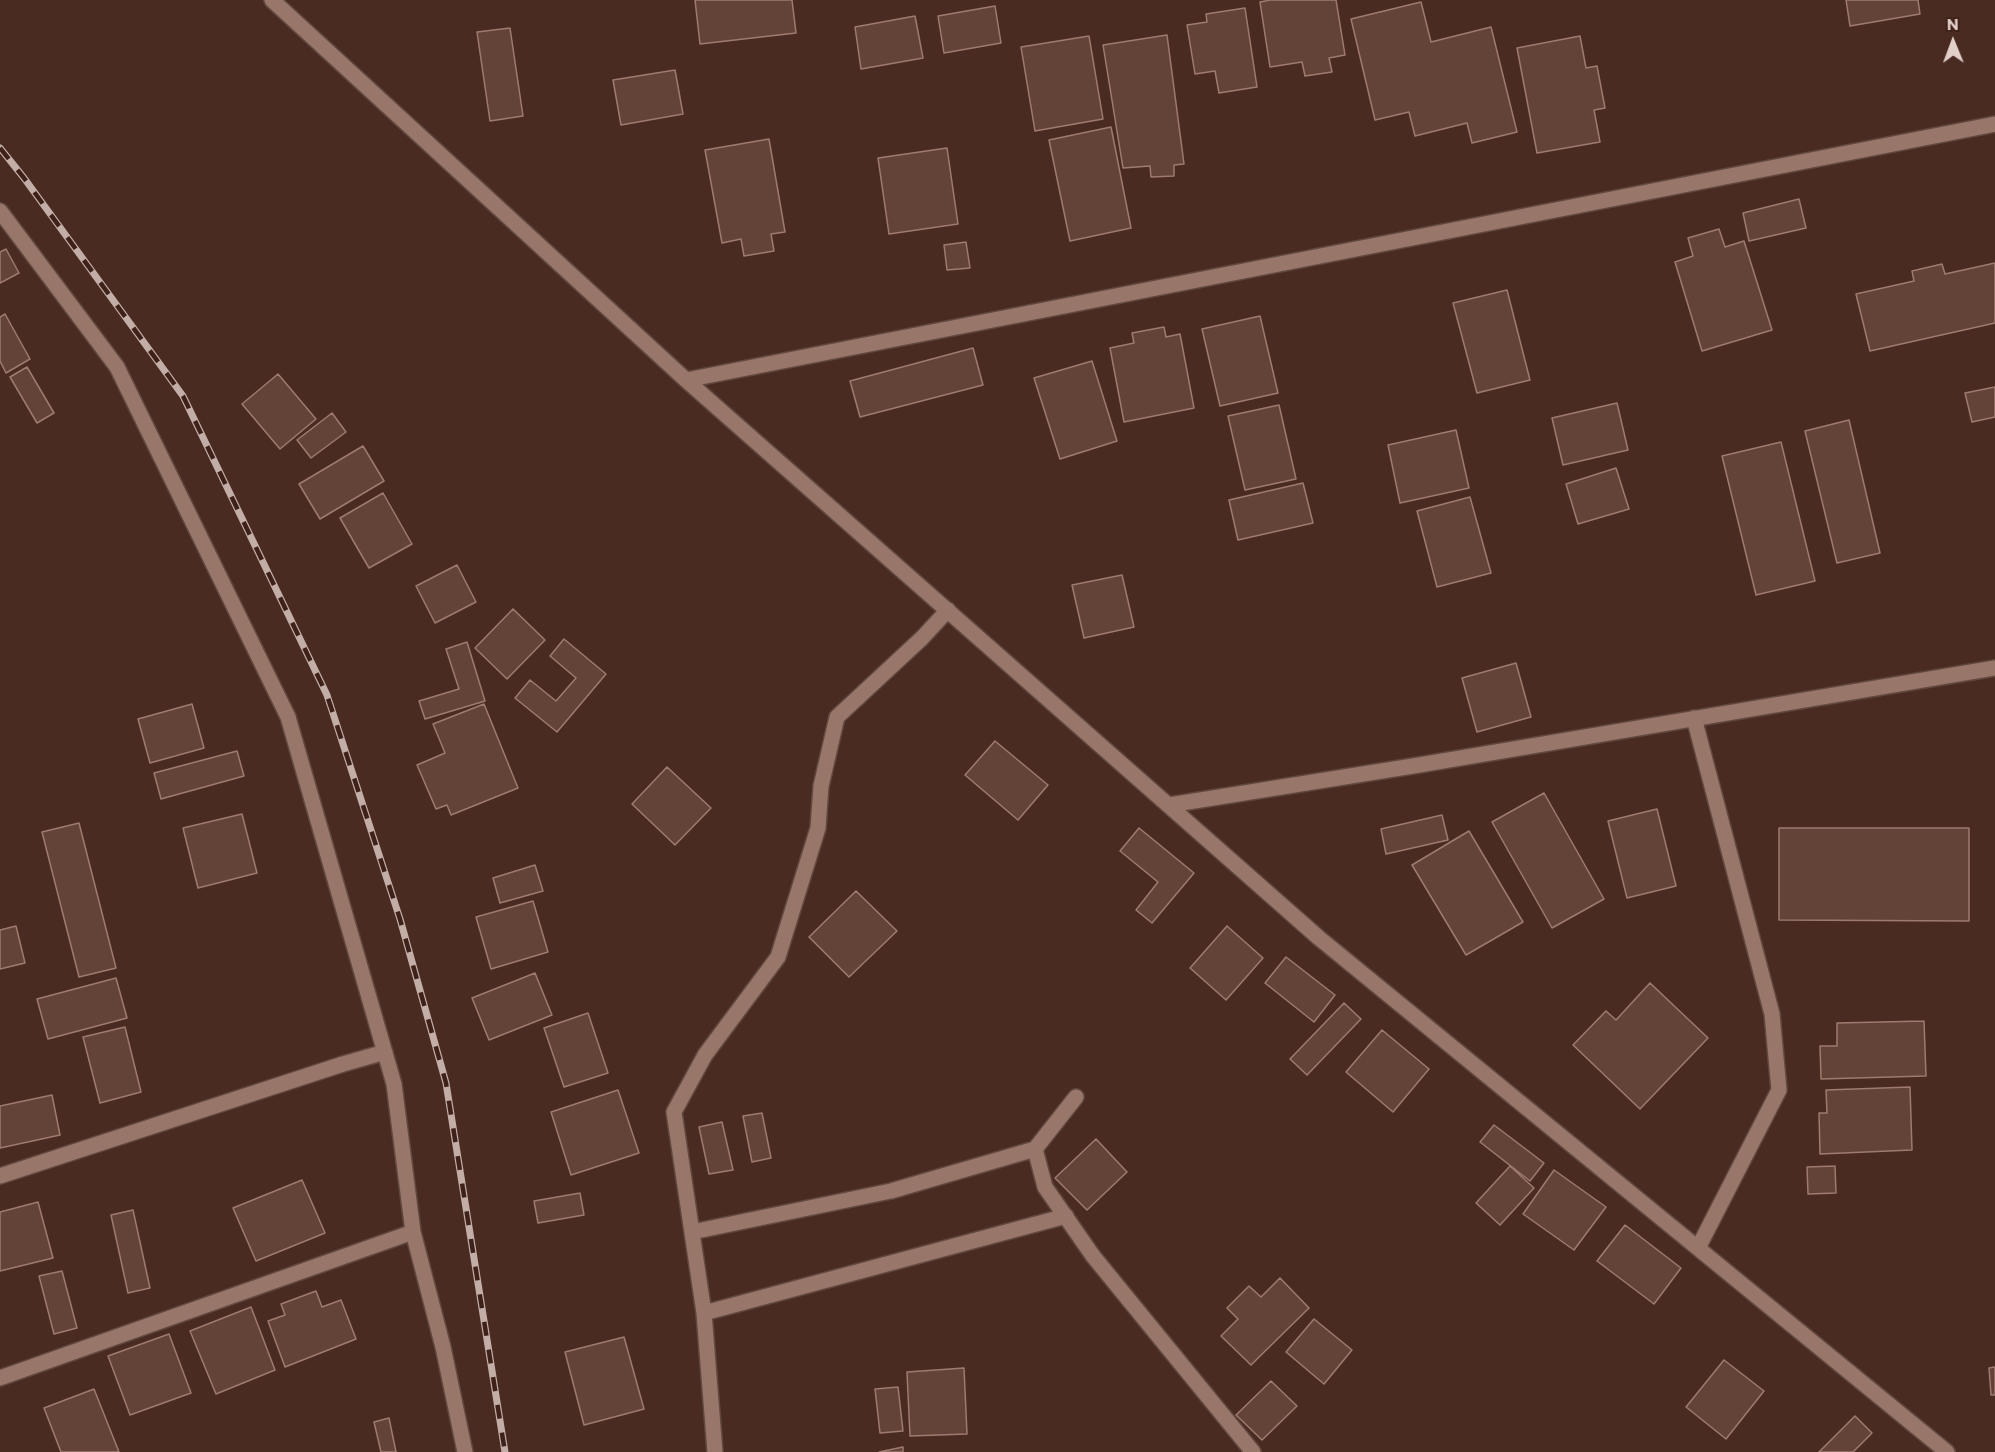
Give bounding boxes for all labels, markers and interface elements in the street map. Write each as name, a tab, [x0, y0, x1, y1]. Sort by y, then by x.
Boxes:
north arrow	[1923, 12, 1983, 72]
text: N	[1947, 14, 1959, 33]

